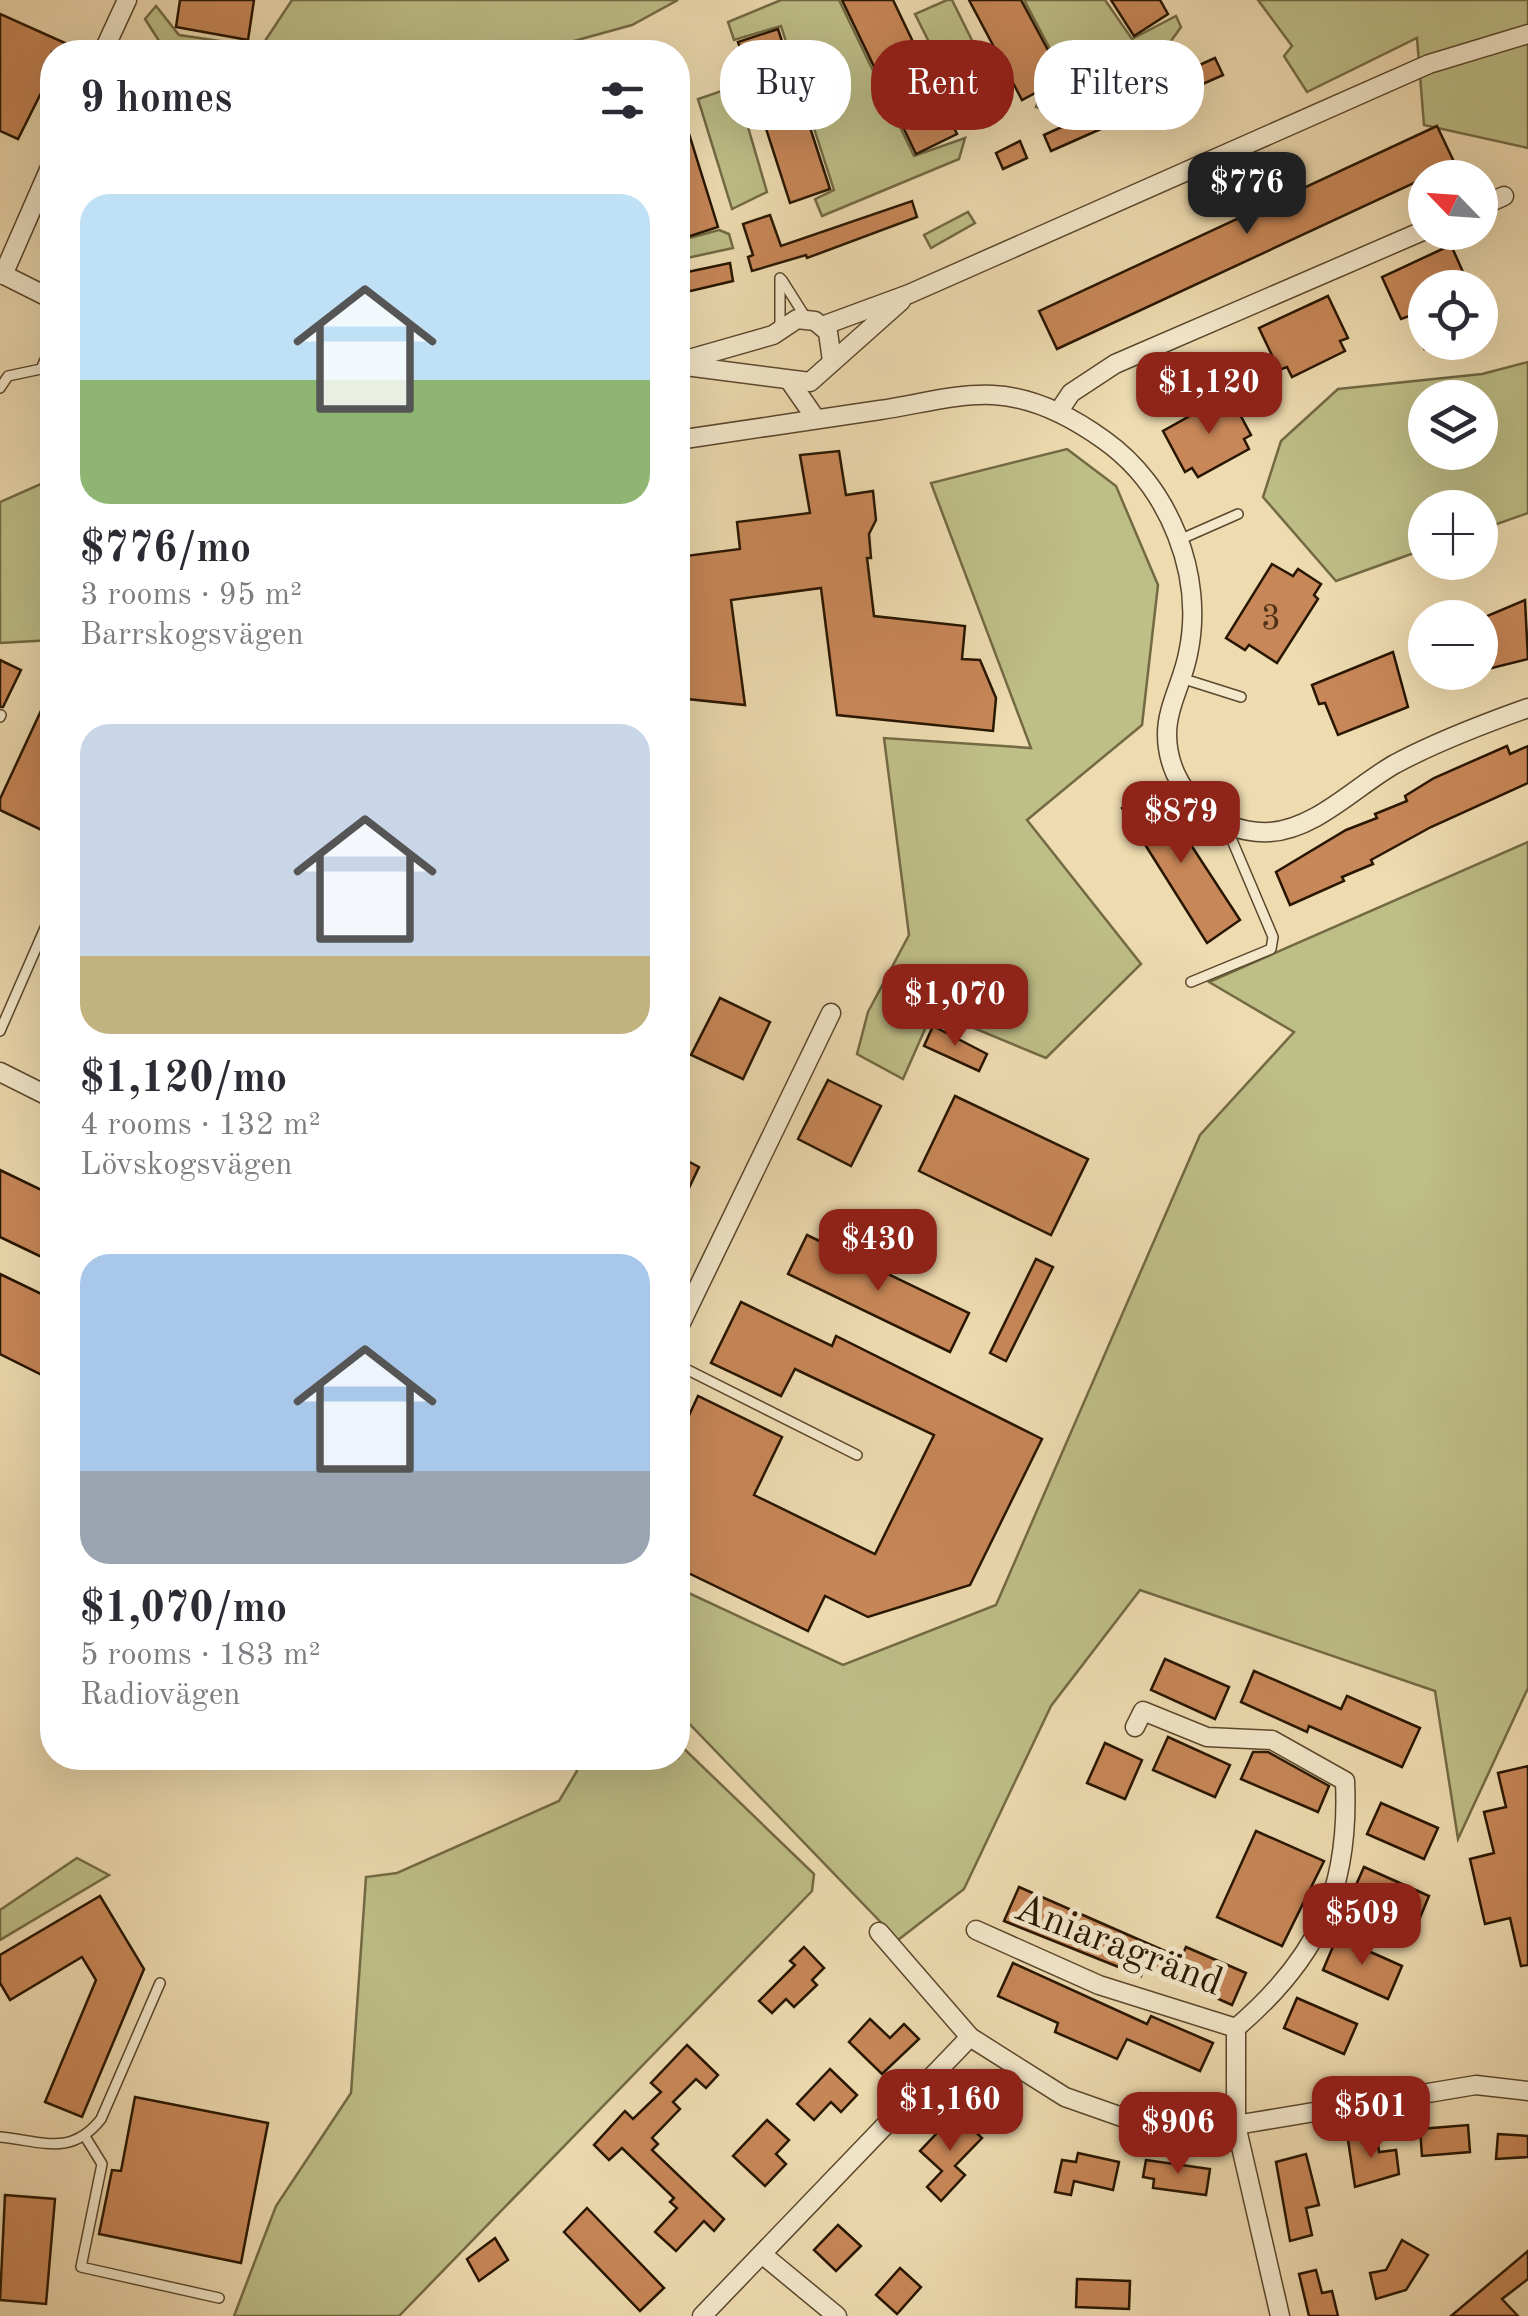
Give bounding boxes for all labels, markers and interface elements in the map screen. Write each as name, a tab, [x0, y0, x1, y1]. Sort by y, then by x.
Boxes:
chip: Buy	[720, 40, 851, 130]
chip: Rent	[871, 40, 1014, 130]
chip: Filters	[1034, 40, 1204, 130]
icon: filters	[595, 73, 650, 128]
text: 9 homes	[80, 79, 232, 121]
pin: $776	[1188, 152, 1306, 237]
north arrow	[1408, 160, 1498, 250]
map controls	[1408, 160, 1498, 690]
text: $776	[1210, 168, 1284, 200]
icon: home	[275, 259, 455, 439]
button: locate	[1408, 270, 1498, 360]
pin: $1,120	[1128, 352, 1290, 437]
text: $1,120	[1158, 368, 1260, 400]
button: layers	[1408, 380, 1498, 470]
button: +	[1408, 490, 1498, 580]
text: $776/mo	[80, 529, 251, 571]
text: 3 rooms · 95 m²	[80, 580, 302, 612]
button: −	[1408, 600, 1498, 690]
house number: 3	[1261, 602, 1281, 637]
text: Barrskogsvägen	[80, 620, 304, 652]
pin: $879	[1122, 781, 1240, 866]
icon: home	[275, 789, 455, 969]
text: $879	[1144, 797, 1218, 829]
pin: $1,070	[874, 964, 1036, 1049]
text: $1,070	[904, 980, 1006, 1012]
text: $1,120/mo	[80, 1059, 287, 1101]
text: 4 rooms · 132 m²	[80, 1110, 321, 1142]
text: Lövskogsvägen	[80, 1150, 293, 1182]
pin: $430	[819, 1209, 937, 1294]
text: $430	[841, 1225, 915, 1257]
icon: home	[275, 1319, 455, 1499]
text: $1,070/mo	[80, 1589, 287, 1631]
text: 5 rooms · 183 m²	[80, 1640, 321, 1672]
text: Radiovägen	[80, 1680, 241, 1712]
pin: $509	[1303, 1883, 1421, 1968]
street label: Aniaragränd	[1009, 1889, 1227, 2005]
text: $509	[1325, 1899, 1399, 1931]
pin: $1,160	[869, 2069, 1031, 2154]
pin: $501	[1312, 2076, 1430, 2161]
text: $1,160	[899, 2085, 1001, 2117]
pin: $906	[1119, 2092, 1237, 2177]
text: $501	[1334, 2092, 1408, 2124]
text: $906	[1141, 2108, 1215, 2140]

